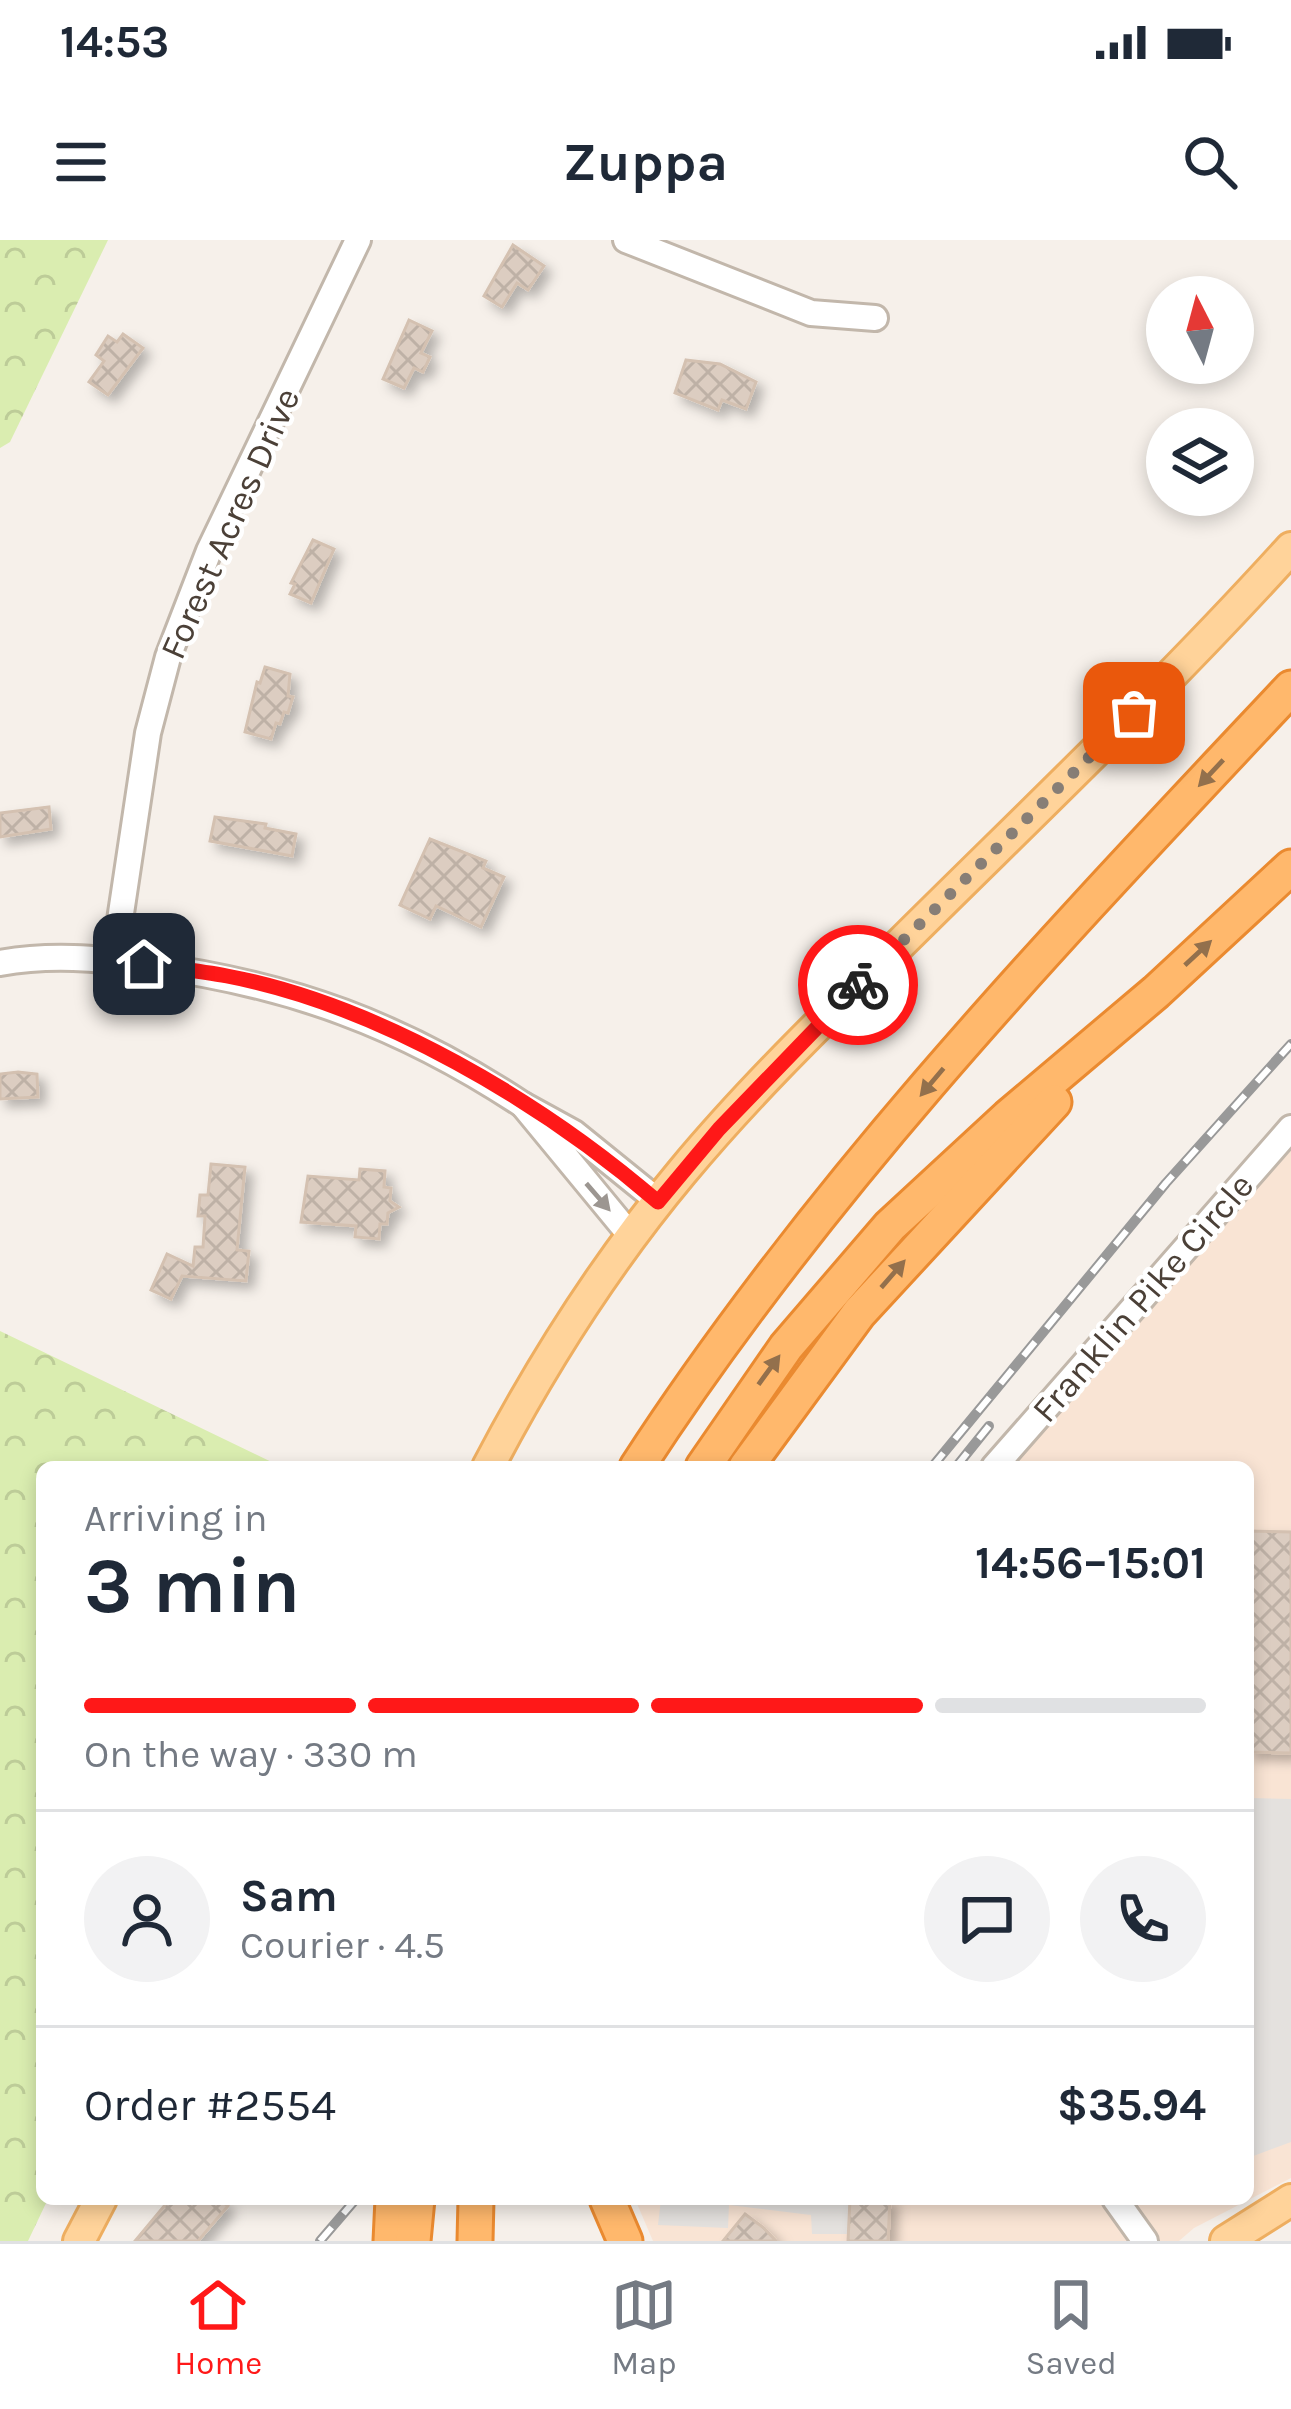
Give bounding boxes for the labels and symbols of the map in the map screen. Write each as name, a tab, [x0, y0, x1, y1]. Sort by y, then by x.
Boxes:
north arrow	[1146, 276, 1254, 384]
street label: Forest Acres Drive	[151, 381, 309, 665]
pin	[1083, 662, 1185, 764]
one-way arrow	[1198, 758, 1225, 787]
pin	[93, 913, 195, 1015]
courier	[798, 925, 918, 1045]
one-way arrow	[1183, 940, 1212, 968]
one-way arrow	[919, 1067, 945, 1097]
street label: Franklin Pike Circle	[1023, 1165, 1262, 1431]
one-way arrow	[584, 1182, 611, 1212]
one-way arrow	[879, 1259, 905, 1289]
one-way arrow	[756, 1354, 780, 1386]

